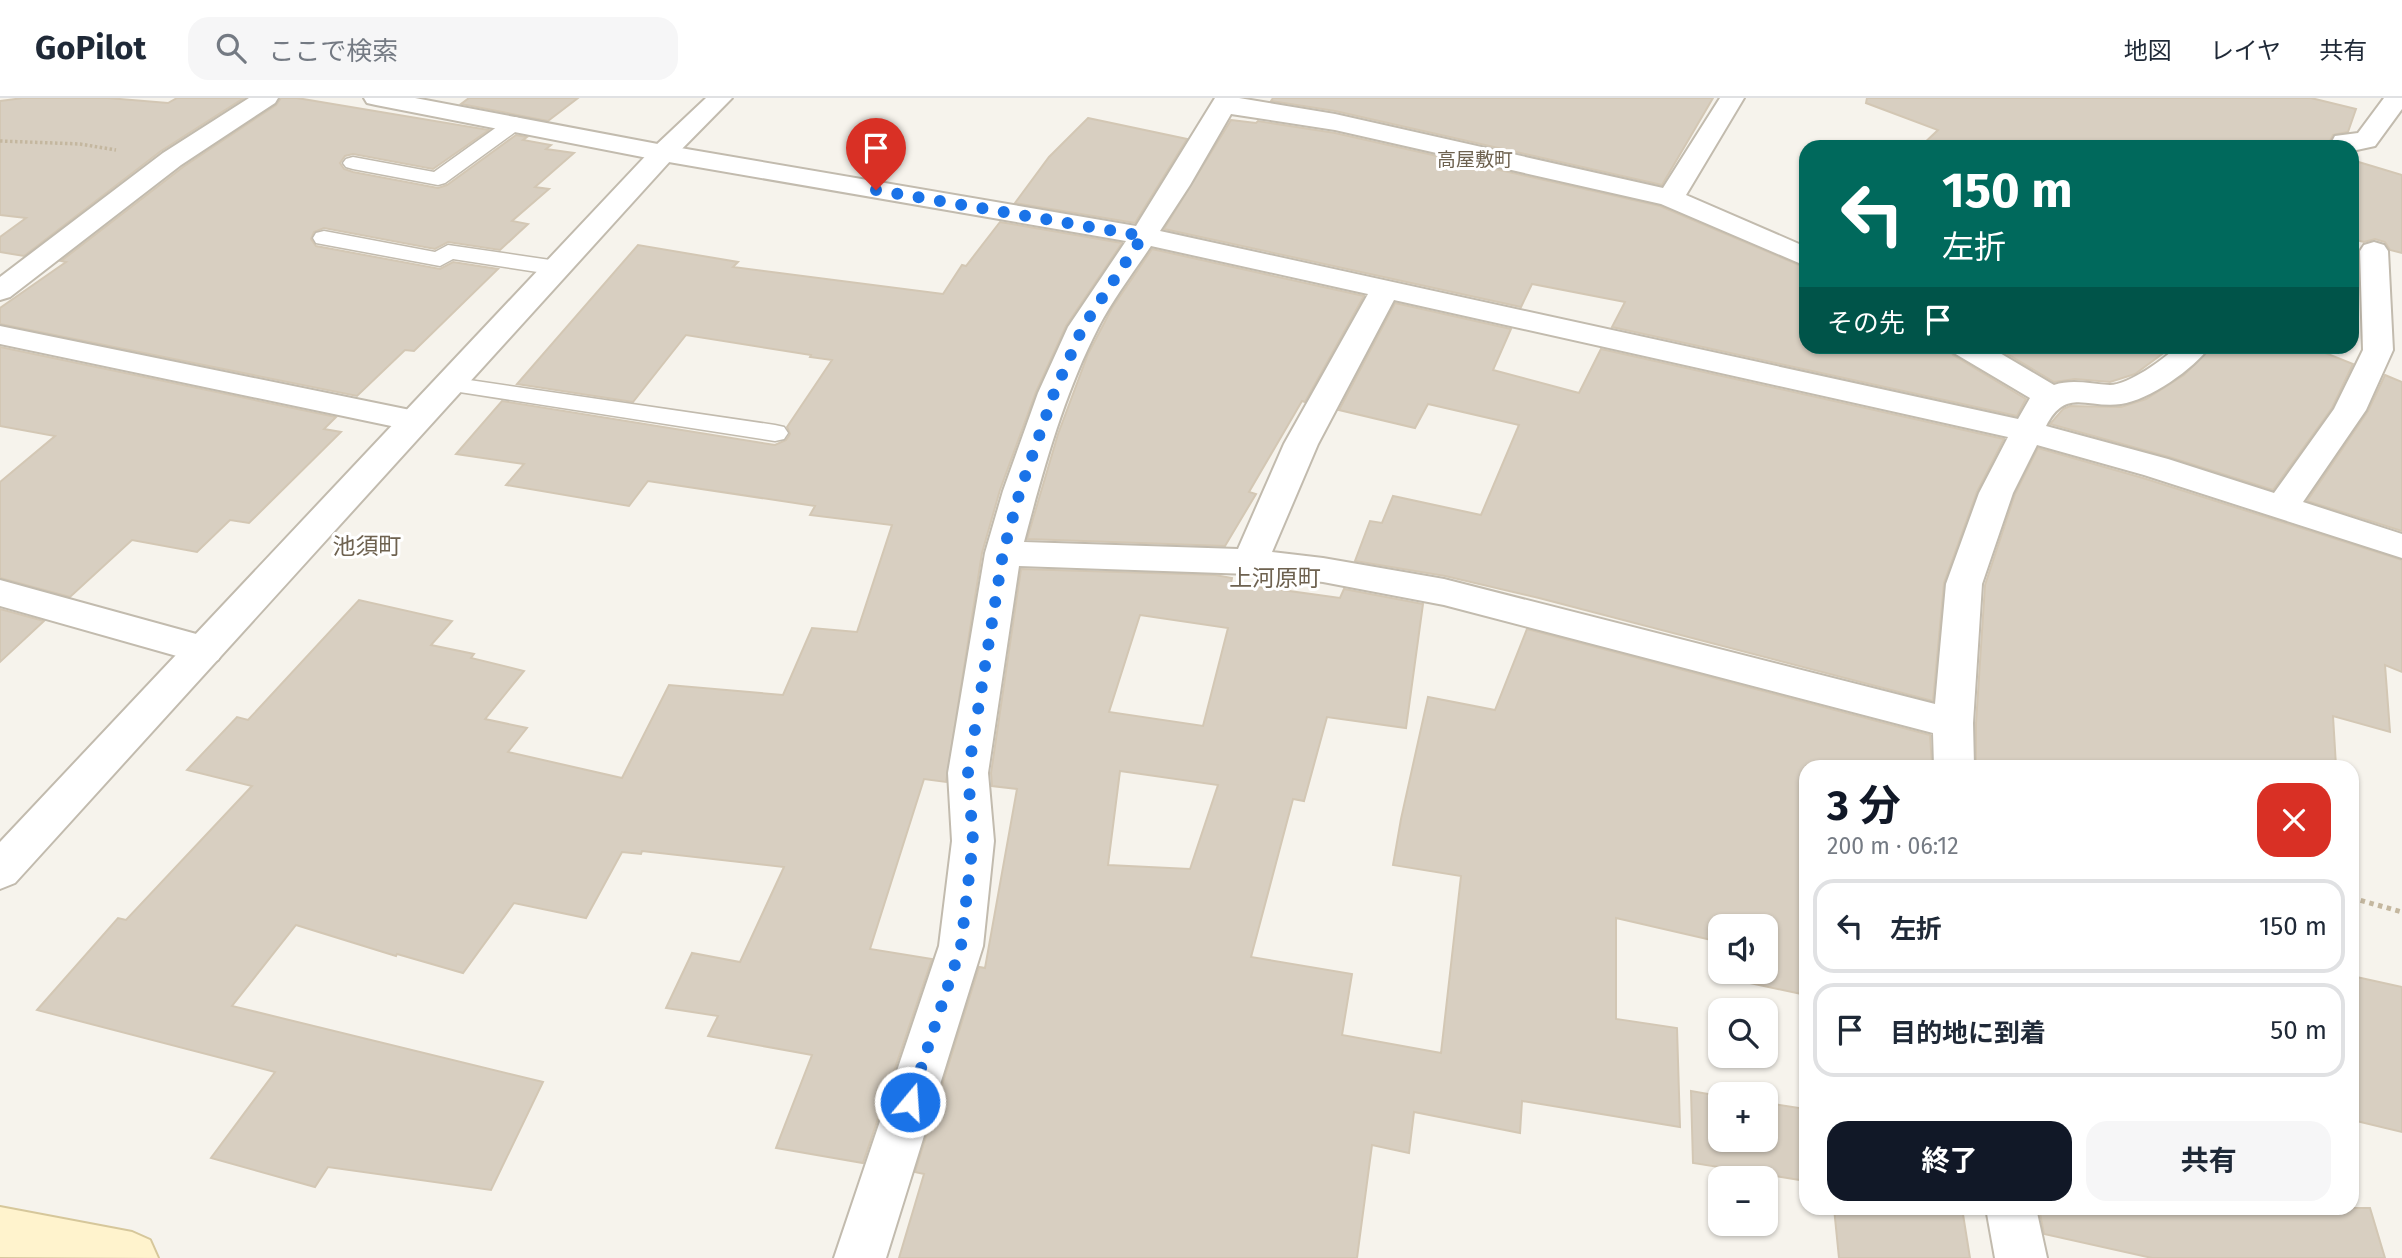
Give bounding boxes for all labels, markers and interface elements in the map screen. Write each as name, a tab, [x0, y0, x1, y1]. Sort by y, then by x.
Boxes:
search box	[188, 17, 678, 80]
text: GoPilot	[35, 28, 146, 68]
icon: search	[212, 29, 250, 67]
text: ここで検索	[268, 36, 398, 67]
text: 地図	[2124, 37, 2172, 65]
text: レイヤ	[2210, 37, 2281, 65]
text: 共有	[2319, 37, 2367, 65]
pin	[846, 118, 906, 190]
icon: arrive	[857, 129, 895, 167]
district label: 高屋敷町	[1437, 148, 1513, 171]
text: 150 m	[1942, 161, 2073, 220]
icon: left	[1827, 168, 1918, 259]
text: 左折	[1942, 228, 2006, 266]
icon: arrive	[1919, 301, 1957, 339]
text: その先	[1827, 308, 1905, 339]
district label: 池須町	[333, 532, 402, 560]
district label: 上河原町	[1229, 564, 1321, 592]
text: 3 分	[1827, 781, 1901, 831]
button: close	[2257, 783, 2331, 857]
text: 200 m · 06:12	[1827, 832, 1959, 860]
icon: left	[1831, 907, 1869, 945]
text: 150 m	[2259, 911, 2327, 942]
map controls	[1708, 914, 1778, 1236]
button: sound	[1708, 914, 1778, 984]
text: 左折	[1890, 914, 1942, 945]
button: search	[1708, 998, 1778, 1068]
icon: arrive	[1831, 1011, 1869, 1049]
text: 50 m	[2270, 1015, 2327, 1046]
text: 目的地に到着	[1890, 1018, 2046, 1049]
position arrow	[873, 1065, 947, 1139]
button: +	[1708, 1082, 1778, 1152]
button: 終了	[1827, 1121, 2072, 1201]
button: 共有	[2086, 1121, 2331, 1201]
button: −	[1708, 1166, 1778, 1236]

